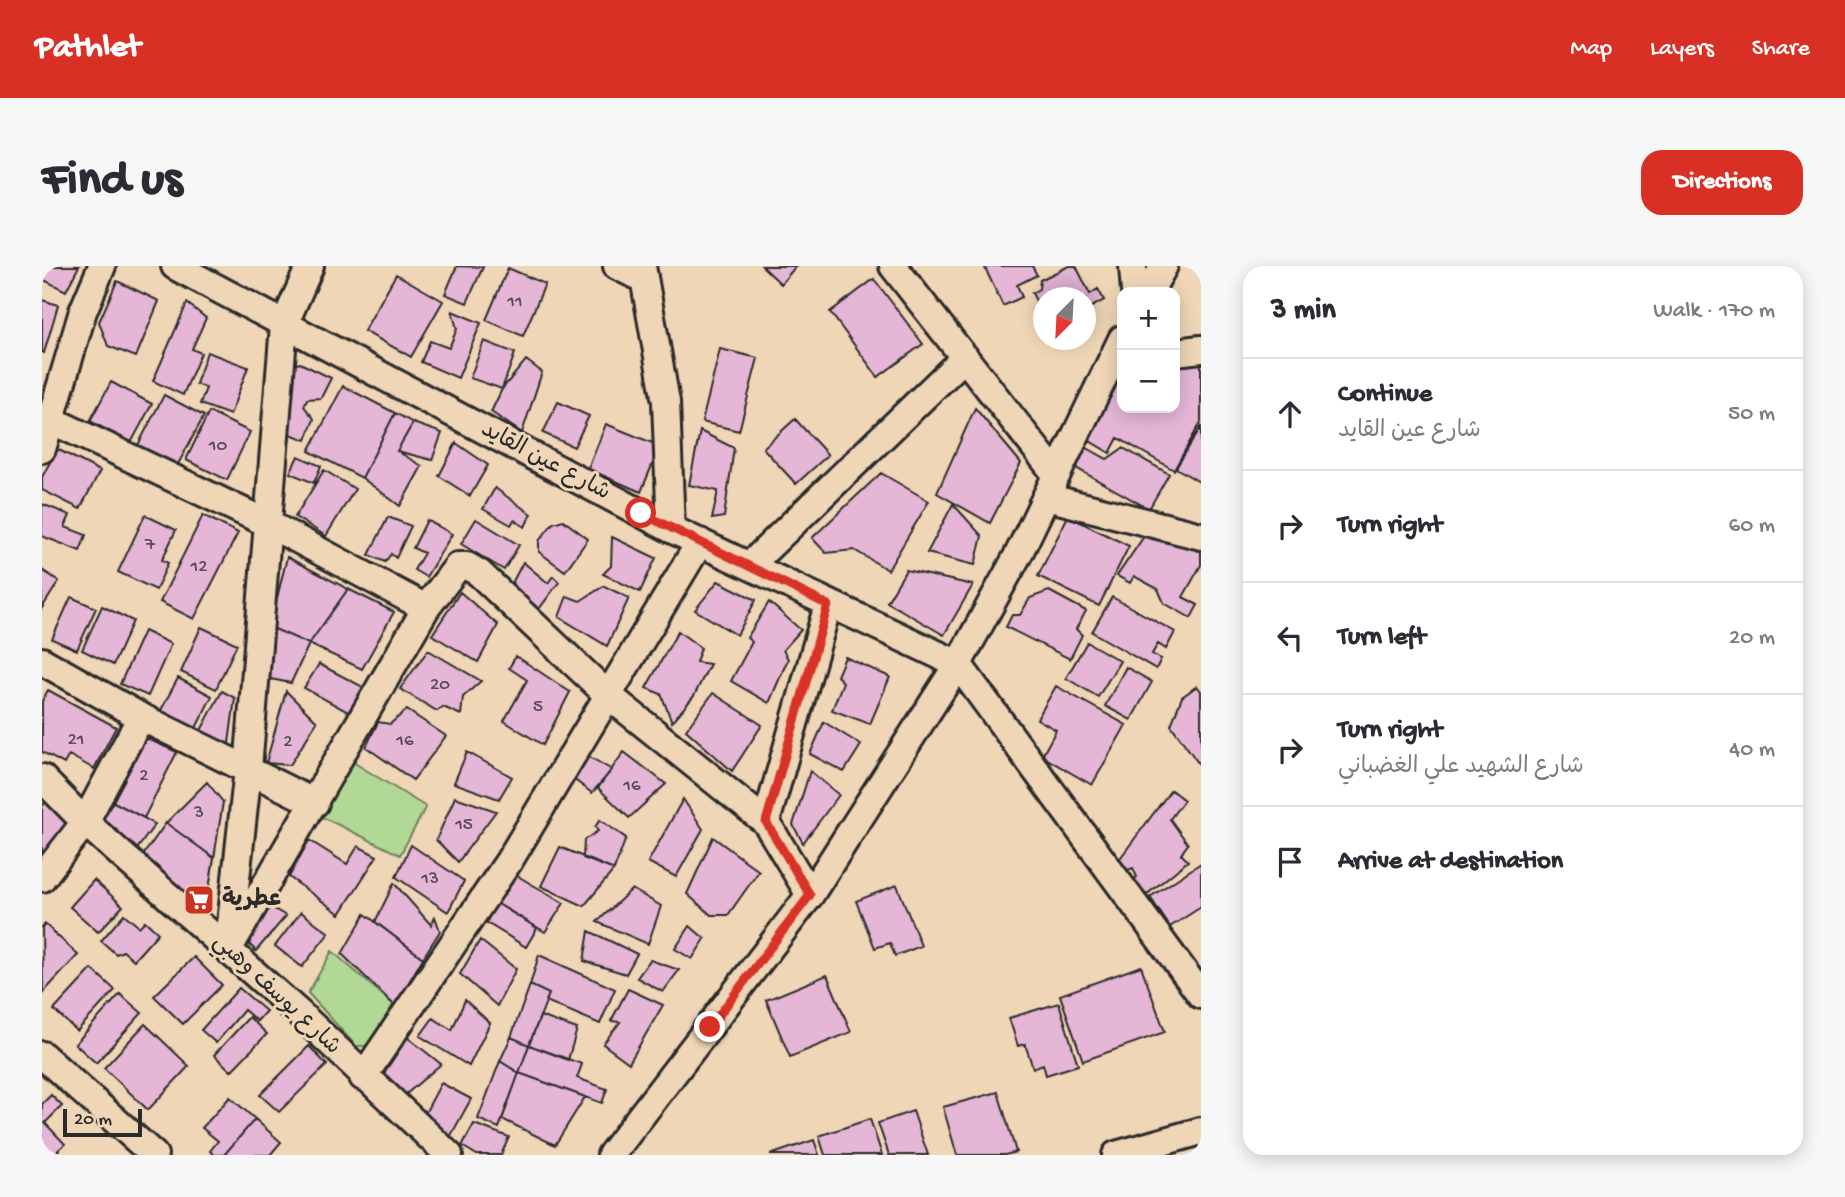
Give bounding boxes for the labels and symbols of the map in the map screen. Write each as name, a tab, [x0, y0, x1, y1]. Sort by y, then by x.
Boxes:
north arrow	[1033, 287, 1096, 350]
house number: 11	[506, 291, 523, 314]
street label: شارع عين القايد	[476, 417, 614, 507]
house number: 10	[208, 435, 227, 458]
route start	[625, 497, 656, 528]
house number: 7	[144, 534, 156, 557]
house number: 12	[190, 556, 208, 579]
house number: 20	[430, 674, 450, 697]
house number: 5	[533, 696, 543, 719]
house number: 21	[68, 729, 85, 752]
house number: 16	[395, 730, 414, 753]
house number: 2	[283, 731, 293, 754]
house number: 2	[139, 765, 149, 788]
house number: 16	[622, 775, 641, 798]
house number: 3	[193, 802, 204, 825]
house number: 15	[454, 814, 473, 837]
house number: 13	[420, 868, 439, 891]
supermarket icon: عطرية	[182, 883, 216, 917]
place label: عطرية	[222, 886, 281, 914]
street label: شارع يوسف وهبي	[204, 929, 346, 1064]
route end	[694, 1011, 725, 1042]
scale bar	[63, 1106, 142, 1138]

